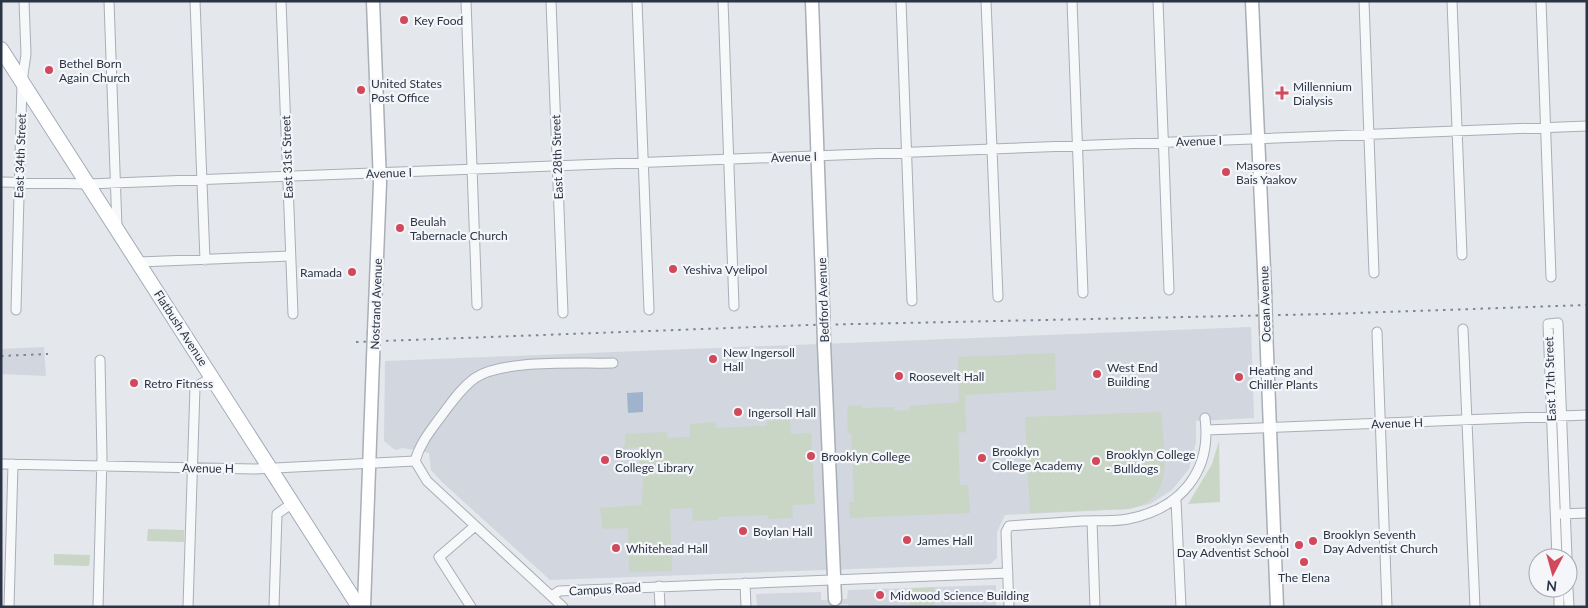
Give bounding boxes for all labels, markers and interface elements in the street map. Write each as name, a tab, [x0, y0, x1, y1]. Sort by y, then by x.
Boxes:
place label: Key Food	[414, 13, 463, 28]
marker: Key Food	[398, 14, 410, 26]
place label: Bethel Born Again Church	[59, 56, 130, 85]
marker: Bethel Born Again Church	[43, 64, 55, 76]
place label: United States Post Office	[371, 76, 442, 105]
place label: Millennium Dialysis	[1293, 79, 1352, 108]
marker: United States Post Office	[355, 84, 367, 96]
marker: Millennium Dialysis	[1275, 86, 1289, 100]
street label: East 34th Street	[11, 113, 29, 199]
street label: East 31st Street	[278, 114, 296, 199]
street label: East 28th Street	[548, 114, 566, 200]
street label: Avenue I	[1176, 133, 1222, 149]
street label: Avenue I	[771, 149, 817, 165]
place label: Masores Bais Yaakov	[1236, 158, 1298, 187]
street label: Avenue I	[366, 165, 412, 181]
marker: Masores Bais Yaakov	[1220, 166, 1232, 178]
place label: Beulah Tabernacle Church	[410, 214, 508, 243]
marker: Beulah Tabernacle Church	[394, 222, 406, 234]
street label: Bedford Avenue	[814, 257, 832, 343]
street label: Nostrand Avenue	[367, 258, 385, 350]
place label: Yeshiva Vyelipol	[683, 262, 767, 277]
marker: Yeshiva Vyelipol	[667, 263, 679, 275]
place label: Ramada	[300, 265, 342, 280]
street label: Ocean Avenue	[1256, 265, 1274, 343]
marker: Ramada	[346, 266, 358, 278]
street label: Flatbush Avenue	[151, 287, 211, 369]
street label: East 17th Street	[1541, 336, 1559, 422]
place label: New Ingersoll Hall	[723, 345, 795, 374]
marker: New Ingersoll Hall	[707, 353, 719, 365]
place label: West End Building	[1107, 360, 1158, 389]
place label: Heating and Chiller Plants	[1249, 363, 1318, 392]
marker: West End Building	[1091, 368, 1103, 380]
place label: Roosevelt Hall	[909, 369, 984, 384]
marker: Roosevelt Hall	[893, 370, 905, 382]
marker: Heating and Chiller Plants	[1233, 371, 1245, 383]
place label: Retro Fitness	[144, 376, 213, 391]
marker: Retro Fitness	[128, 377, 140, 389]
place label: Ingersoll Hall	[748, 405, 816, 420]
marker: Ingersoll Hall	[732, 406, 744, 418]
street label: Avenue H	[1371, 415, 1423, 431]
place label: Brooklyn College Academy	[992, 444, 1083, 473]
place label: Brooklyn College Library	[615, 446, 695, 475]
place label: Brooklyn College - Bulldogs	[1106, 447, 1195, 476]
place label: Brooklyn College	[821, 449, 910, 464]
marker: Brooklyn College	[805, 450, 817, 462]
marker: Brooklyn College Academy	[976, 452, 988, 464]
marker: Brooklyn College Library	[599, 454, 611, 466]
marker: Brooklyn College - Bulldogs	[1090, 455, 1102, 467]
street label: Avenue H	[182, 460, 234, 476]
place label: Boylan Hall	[753, 524, 813, 539]
marker: Boylan Hall	[737, 525, 749, 537]
place label: Brooklyn Seventh Day Adventist Church	[1323, 527, 1438, 556]
place label: Brooklyn Seventh Day Adventist School	[1177, 531, 1289, 560]
place label: James Hall	[917, 533, 973, 548]
marker: James Hall	[901, 534, 913, 546]
marker: Brooklyn Seventh Day Adventist Church	[1307, 535, 1319, 547]
marker: Brooklyn Seventh Day Adventist School	[1293, 539, 1305, 551]
place label: Whitehead Hall	[626, 541, 708, 556]
marker: Whitehead Hall	[610, 542, 622, 554]
north arrow	[1528, 548, 1578, 598]
marker: The Elena	[1298, 556, 1310, 568]
place label: The Elena	[1278, 570, 1330, 585]
text: N	[1545, 577, 1558, 595]
street label: Campus Road	[569, 580, 641, 598]
place label: Midwood Science Building	[890, 588, 1029, 603]
marker: Midwood Science Building	[874, 589, 886, 601]

